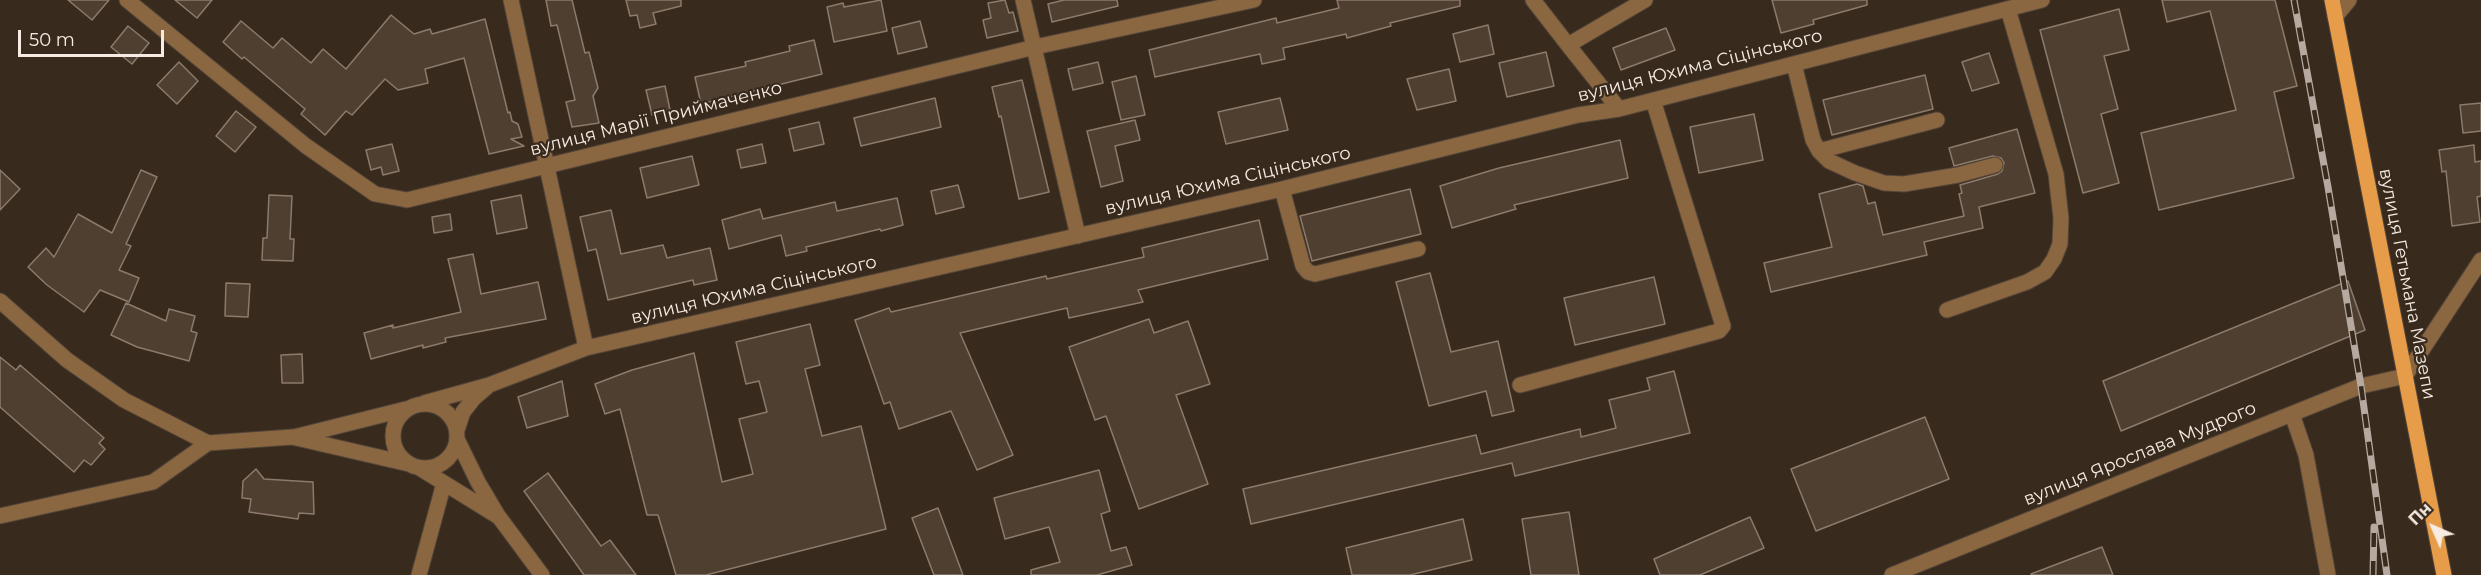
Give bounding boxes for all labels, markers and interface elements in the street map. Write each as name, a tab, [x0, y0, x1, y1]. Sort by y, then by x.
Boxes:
scale bar	[21, 18, 166, 56]
street label: вулиця Юхима Сіцінського	[1575, 25, 1825, 107]
text: 50 m	[29, 29, 75, 51]
street label: вулиця Марії Приймаченко	[528, 77, 784, 161]
street label: вулиця Юхима Сіцінського	[1103, 142, 1353, 220]
street label: вулиця Гетьмана Мазепи	[2374, 167, 2440, 401]
street label: вулиця Юхима Сіцінського	[629, 251, 879, 329]
street label: вулиця Ярослава Мудрого	[2020, 397, 2260, 511]
north arrow	[2403, 497, 2463, 557]
text: Пн	[2405, 499, 2435, 529]

